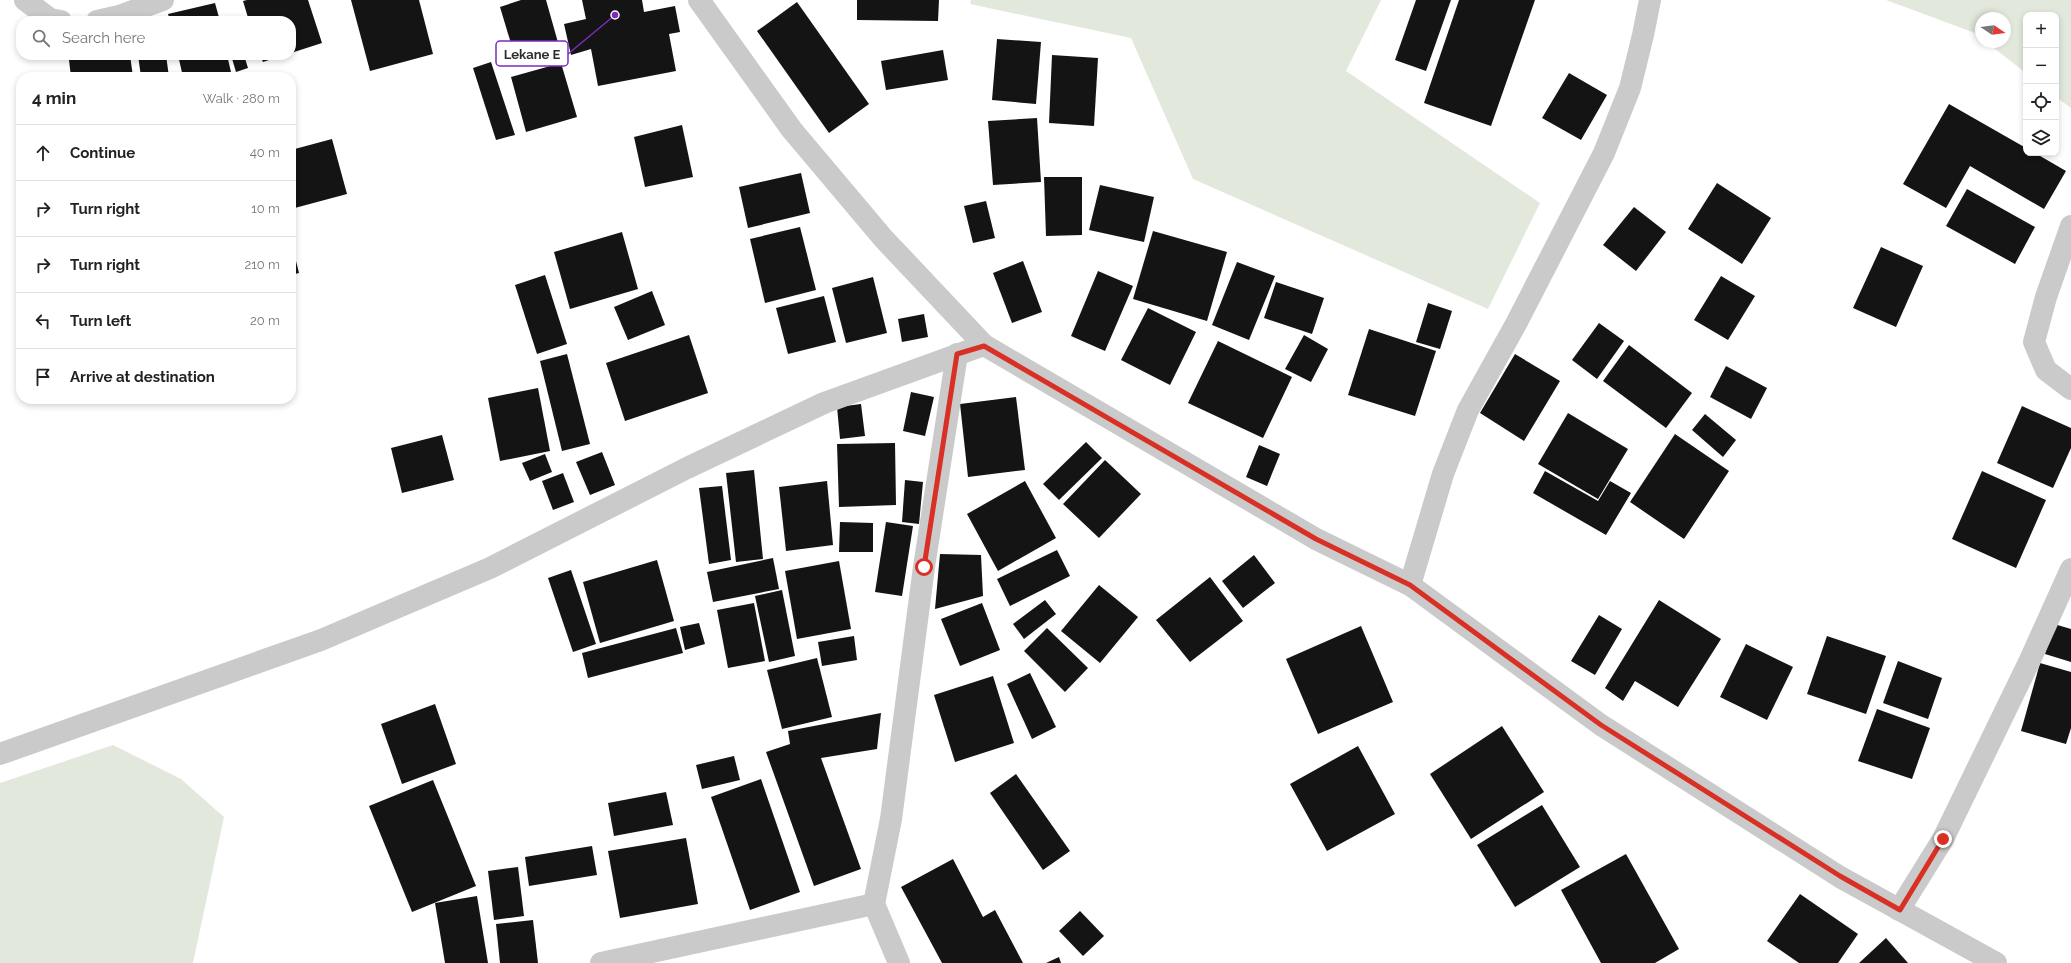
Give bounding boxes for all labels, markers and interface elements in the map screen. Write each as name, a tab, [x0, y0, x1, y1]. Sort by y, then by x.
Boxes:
north arrow	[1975, 12, 2011, 48]
map controls	[2023, 12, 2059, 156]
button: +	[2023, 12, 2059, 48]
search box	[16, 16, 296, 60]
icon: search	[30, 27, 52, 49]
text: Search here	[62, 29, 145, 47]
callout: Lekane E	[496, 41, 568, 66]
text: Lekane E	[504, 47, 560, 62]
button: −	[2023, 48, 2059, 84]
button: locate	[2023, 84, 2059, 120]
text: 4 min	[32, 88, 76, 108]
text: Walk · 280 m	[203, 91, 280, 106]
button: layers	[2023, 120, 2059, 156]
icon: ahead	[32, 142, 54, 164]
text: Continue	[70, 144, 135, 162]
text: 40 m	[250, 145, 280, 160]
icon: right	[32, 198, 54, 220]
text: Turn right	[70, 200, 140, 218]
text: 10 m	[251, 201, 280, 216]
icon: right	[32, 254, 54, 276]
text: Turn right	[70, 256, 140, 274]
text: 210 m	[244, 257, 280, 272]
icon: left	[32, 310, 54, 332]
text: Turn left	[70, 312, 131, 330]
text: 20 m	[250, 313, 280, 328]
icon: arrive	[32, 366, 54, 388]
text: Arrive at destination	[70, 368, 215, 386]
route start	[915, 558, 933, 576]
route end	[1934, 830, 1952, 848]

